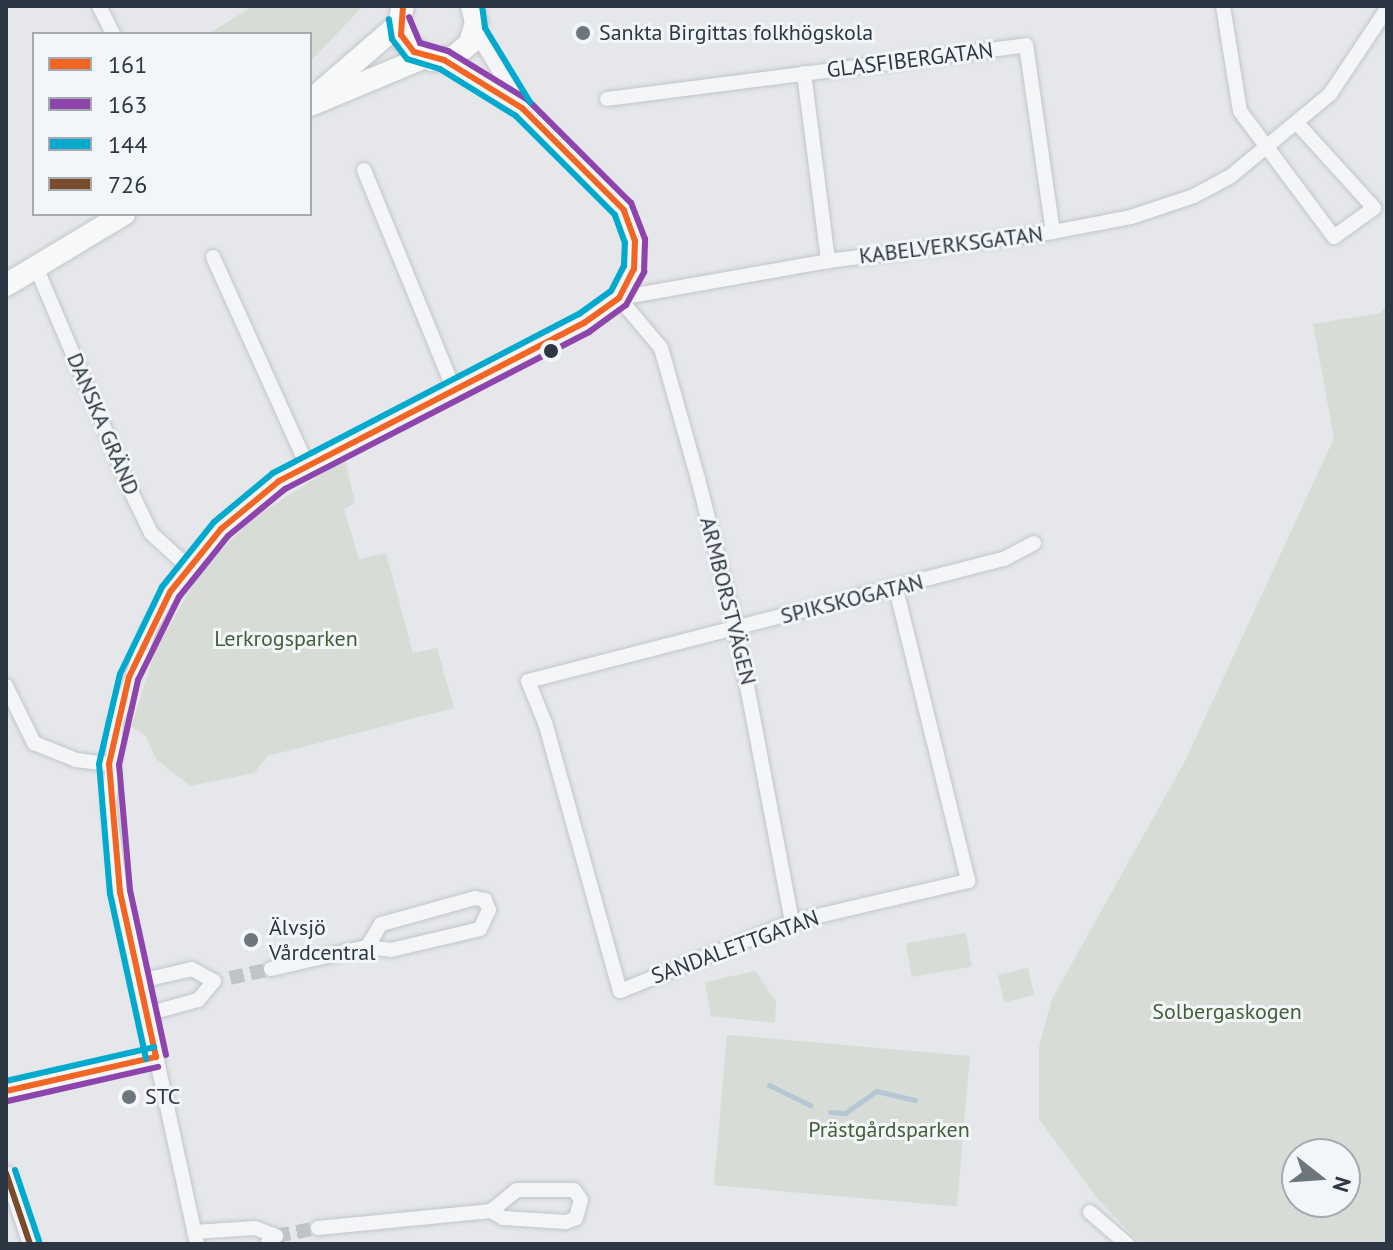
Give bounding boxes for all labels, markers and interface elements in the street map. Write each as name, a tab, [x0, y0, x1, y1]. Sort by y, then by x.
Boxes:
place label: Sankta Birgittas folkhögskola	[599, 20, 873, 46]
marker: Sankta Birgittas folkhögskola	[574, 24, 592, 42]
legend	[32, 32, 312, 216]
street label: GLASFIBERGATAN	[825, 37, 995, 83]
text: 161	[108, 49, 147, 80]
text: 163	[108, 89, 147, 120]
text: 144	[108, 129, 147, 160]
text: 726	[108, 169, 147, 200]
street label: KABELVERKSGATAN	[858, 221, 1044, 269]
unlabelled marker	[543, 343, 559, 359]
street label: DANSKA GRÄND	[61, 349, 145, 499]
street label: ARMBORSTVÄGEN	[694, 514, 762, 688]
street label: SPIKSKOGATAN	[778, 569, 926, 629]
park label: Lerkrogsparken	[214, 626, 358, 652]
street label: SANDALETTGATAN	[648, 904, 822, 990]
place label: Älvsjö Vårdcentral	[269, 914, 376, 966]
marker: Älvsjö Vårdcentral	[240, 929, 262, 951]
park label: Solbergaskogen	[1152, 999, 1302, 1025]
place label: STC	[145, 1084, 180, 1110]
marker: STC	[120, 1088, 138, 1106]
park label: Prästgårdsparken	[808, 1117, 970, 1143]
north arrow	[1281, 1138, 1361, 1218]
text: N	[1327, 1173, 1358, 1195]

